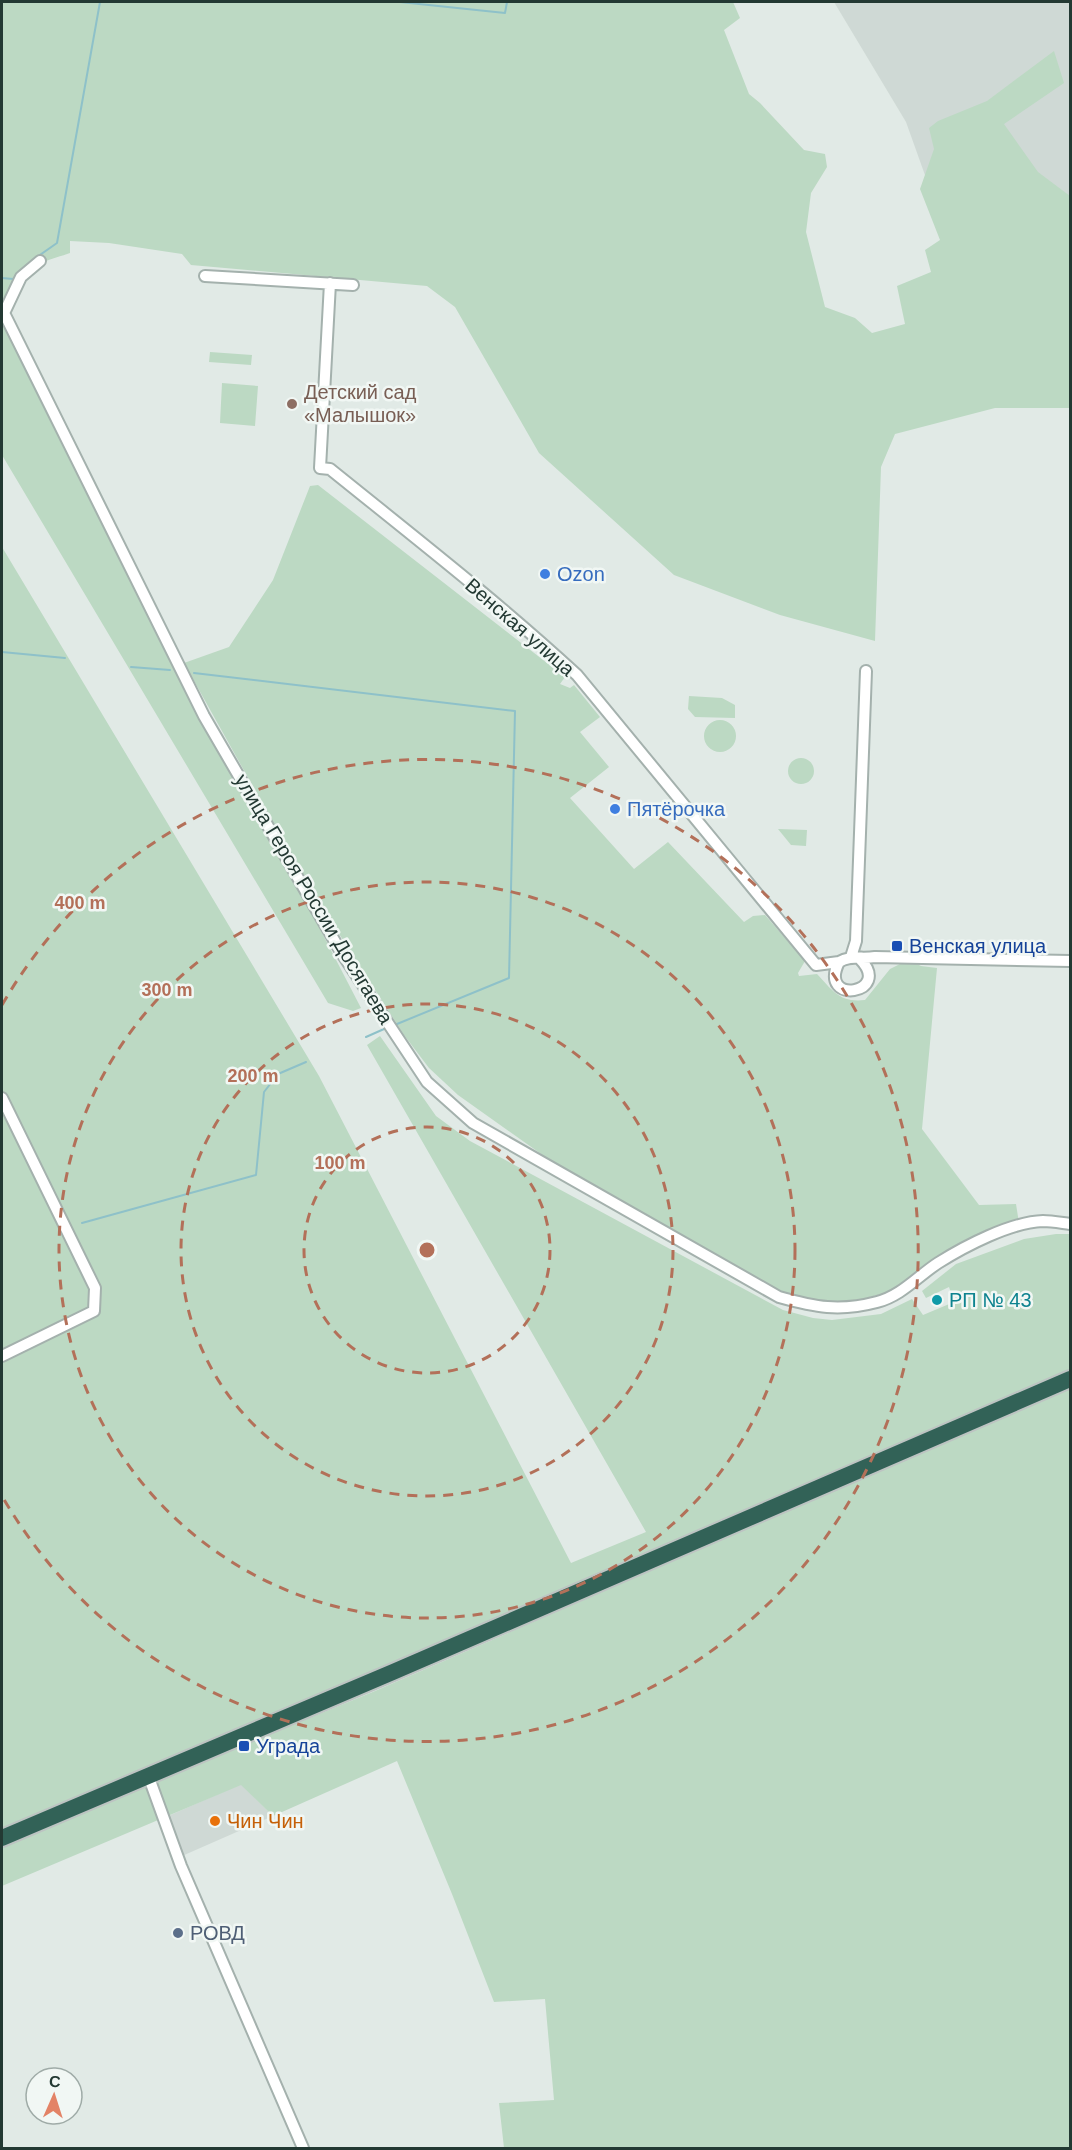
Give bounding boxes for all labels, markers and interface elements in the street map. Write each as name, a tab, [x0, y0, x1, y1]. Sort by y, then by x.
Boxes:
place label: Детский сад «Малышок»	[304, 381, 417, 426]
marker: Детский сад «Малышок»	[285, 397, 299, 411]
place label: Ozon	[557, 563, 605, 585]
marker: Ozon	[538, 567, 552, 581]
street label: Венская улица	[461, 574, 580, 681]
street label: улица Героя России Досягаева	[231, 770, 398, 1029]
place label: Пятёрочка	[627, 798, 726, 820]
marker: Пятёрочка	[608, 802, 622, 816]
text: 400 m	[54, 893, 106, 913]
place label: Венская улица	[909, 935, 1047, 957]
marker: Венская улица	[890, 939, 904, 953]
text: 300 m	[141, 980, 193, 1000]
text: 200 m	[227, 1066, 279, 1086]
text: 100 m	[314, 1153, 366, 1173]
centre of rings	[417, 1240, 437, 1260]
place label: РП № 43	[949, 1289, 1032, 1311]
marker: РП № 43	[930, 1293, 944, 1307]
place label: Уграда	[256, 1735, 321, 1757]
marker: Уграда	[237, 1739, 251, 1753]
place label: Чин Чин	[227, 1810, 304, 1832]
marker: Чин Чин	[208, 1814, 222, 1828]
place label: РОВД	[190, 1922, 245, 1944]
marker: РОВД	[171, 1926, 185, 1940]
north arrow	[24, 2066, 84, 2126]
text: С	[49, 2073, 61, 2090]

